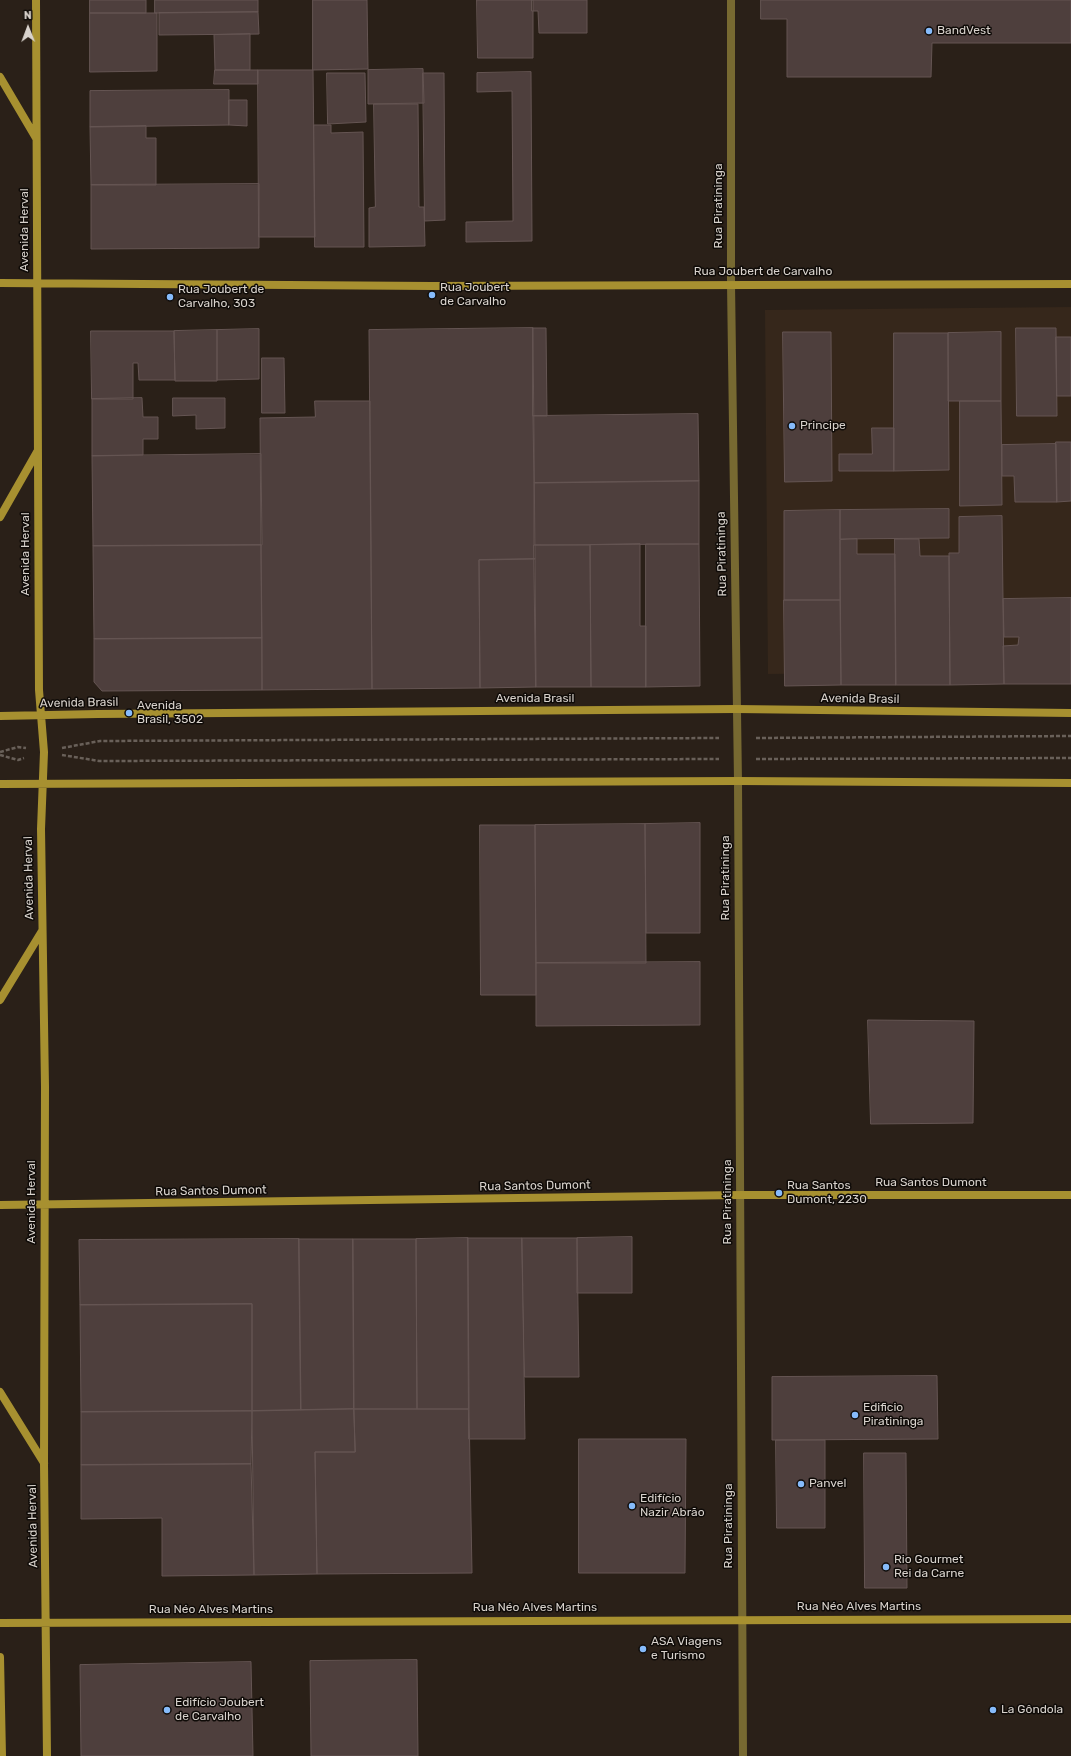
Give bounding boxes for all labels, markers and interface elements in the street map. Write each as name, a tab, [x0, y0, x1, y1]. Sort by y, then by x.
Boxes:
north arrow	[8, 8, 48, 48]
text: N	[24, 9, 32, 22]
place label: BandVest	[937, 24, 991, 38]
marker: BandVest	[924, 26, 934, 36]
street label: Rua Piratininga	[712, 163, 726, 249]
street label: Avenida Herval	[18, 188, 32, 272]
street label: Rua Joubert de Carvalho	[694, 265, 832, 279]
place label: Rua Joubert de Carvalho	[440, 281, 509, 309]
place label: Rua Joubert de Carvalho, 303	[178, 283, 264, 311]
marker: Rua Joubert de Carvalho	[427, 290, 437, 300]
marker: Rua Joubert de Carvalho, 303	[165, 292, 175, 302]
place label: Principe	[800, 419, 846, 433]
marker: Principe	[787, 421, 797, 431]
street label: Rua Piratininga	[714, 511, 730, 597]
street label: Avenida Herval	[19, 512, 33, 596]
street label: Avenida Brasil	[821, 691, 899, 707]
street label: Avenida Brasil	[496, 692, 574, 706]
street label: Avenida Brasil	[40, 695, 118, 711]
place label: Avenida Brasil, 3502	[137, 699, 203, 727]
marker: Avenida Brasil, 3502	[124, 708, 134, 718]
street label: Rua Piratininga	[719, 835, 733, 921]
street label: Avenida Herval	[21, 836, 37, 920]
street label: Rua Piratininga	[721, 1159, 735, 1245]
street label: Avenida Herval	[25, 1160, 39, 1244]
street label: Rua Santos Dumont	[875, 1176, 987, 1190]
street label: Rua Santos Dumont	[479, 1178, 591, 1194]
place label: Rua Santos Dumont, 2230	[787, 1179, 867, 1207]
street label: Rua Santos Dumont	[155, 1183, 267, 1199]
marker: Rua Santos Dumont, 2230	[774, 1188, 784, 1198]
place label: Edificio Piratininga	[863, 1401, 923, 1429]
marker: Edificio Piratininga	[850, 1410, 860, 1420]
place label: Panvel	[809, 1477, 846, 1491]
marker: Panvel	[796, 1479, 806, 1489]
street label: Rua Piratininga	[722, 1483, 736, 1569]
street label: Avenida Herval	[25, 1484, 41, 1568]
place label: Edifício Nazir Abrão	[640, 1492, 705, 1520]
marker: Edifício Nazir Abrão	[627, 1501, 637, 1511]
place label: Rio Gourmet Rei da Carne	[894, 1553, 964, 1581]
marker: Rio Gourmet Rei da Carne	[881, 1562, 891, 1572]
street label: Rua Néo Alves Martins	[797, 1600, 921, 1614]
street label: Rua Néo Alves Martins	[473, 1601, 597, 1615]
street label: Rua Néo Alves Martins	[149, 1603, 273, 1617]
place label: ASA Viagens e Turismo	[651, 1635, 722, 1663]
marker: ASA Viagens e Turismo	[638, 1644, 648, 1654]
place label: Edifício Joubert de Carvalho	[175, 1696, 264, 1724]
place label: La Gôndola	[1001, 1703, 1063, 1717]
marker: Edifício Joubert de Carvalho	[162, 1705, 172, 1715]
marker: La Gôndola	[988, 1705, 998, 1715]

